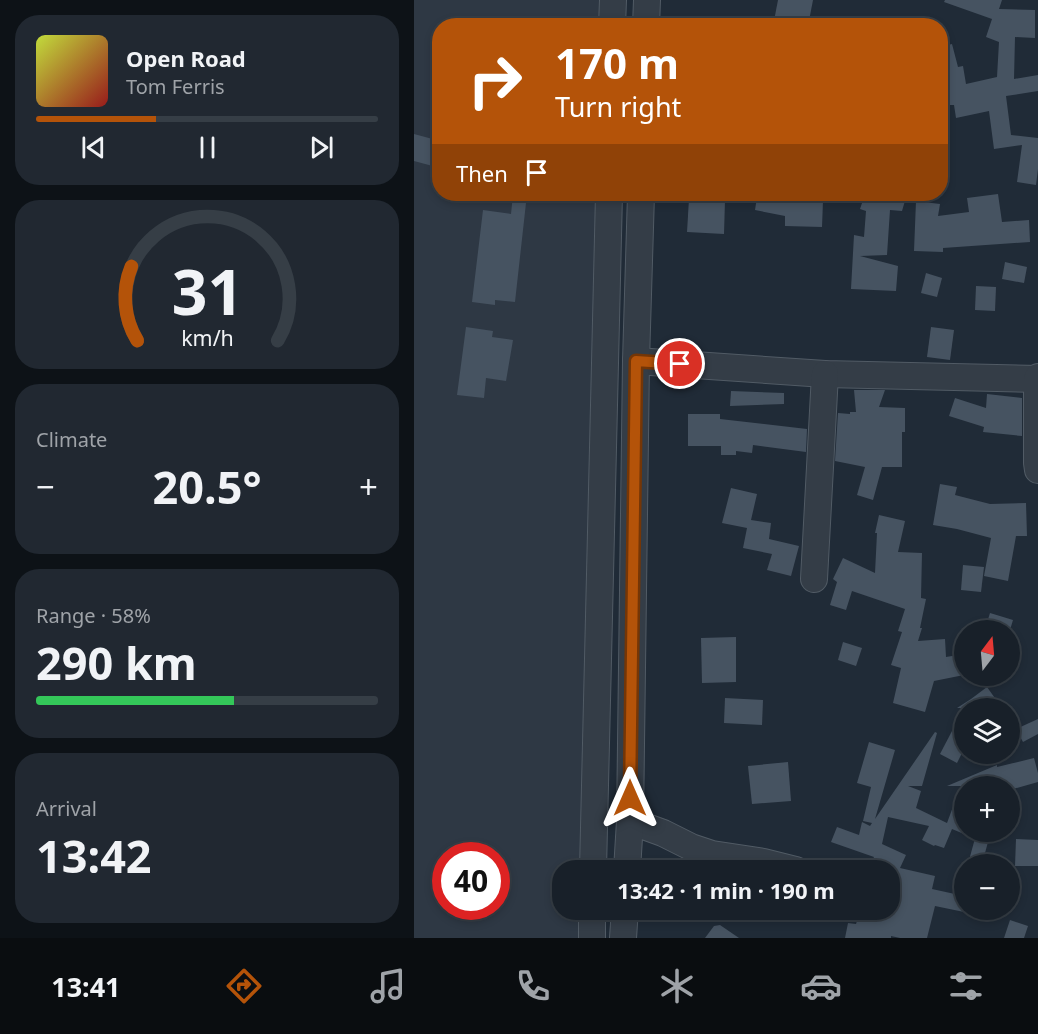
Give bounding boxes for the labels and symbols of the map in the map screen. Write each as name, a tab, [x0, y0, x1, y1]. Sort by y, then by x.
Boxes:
pin	[654, 338, 705, 389]
north arrow	[954, 620, 1020, 686]
position arrow	[598, 766, 662, 830]
speed limit sign: 40	[432, 842, 510, 920]

